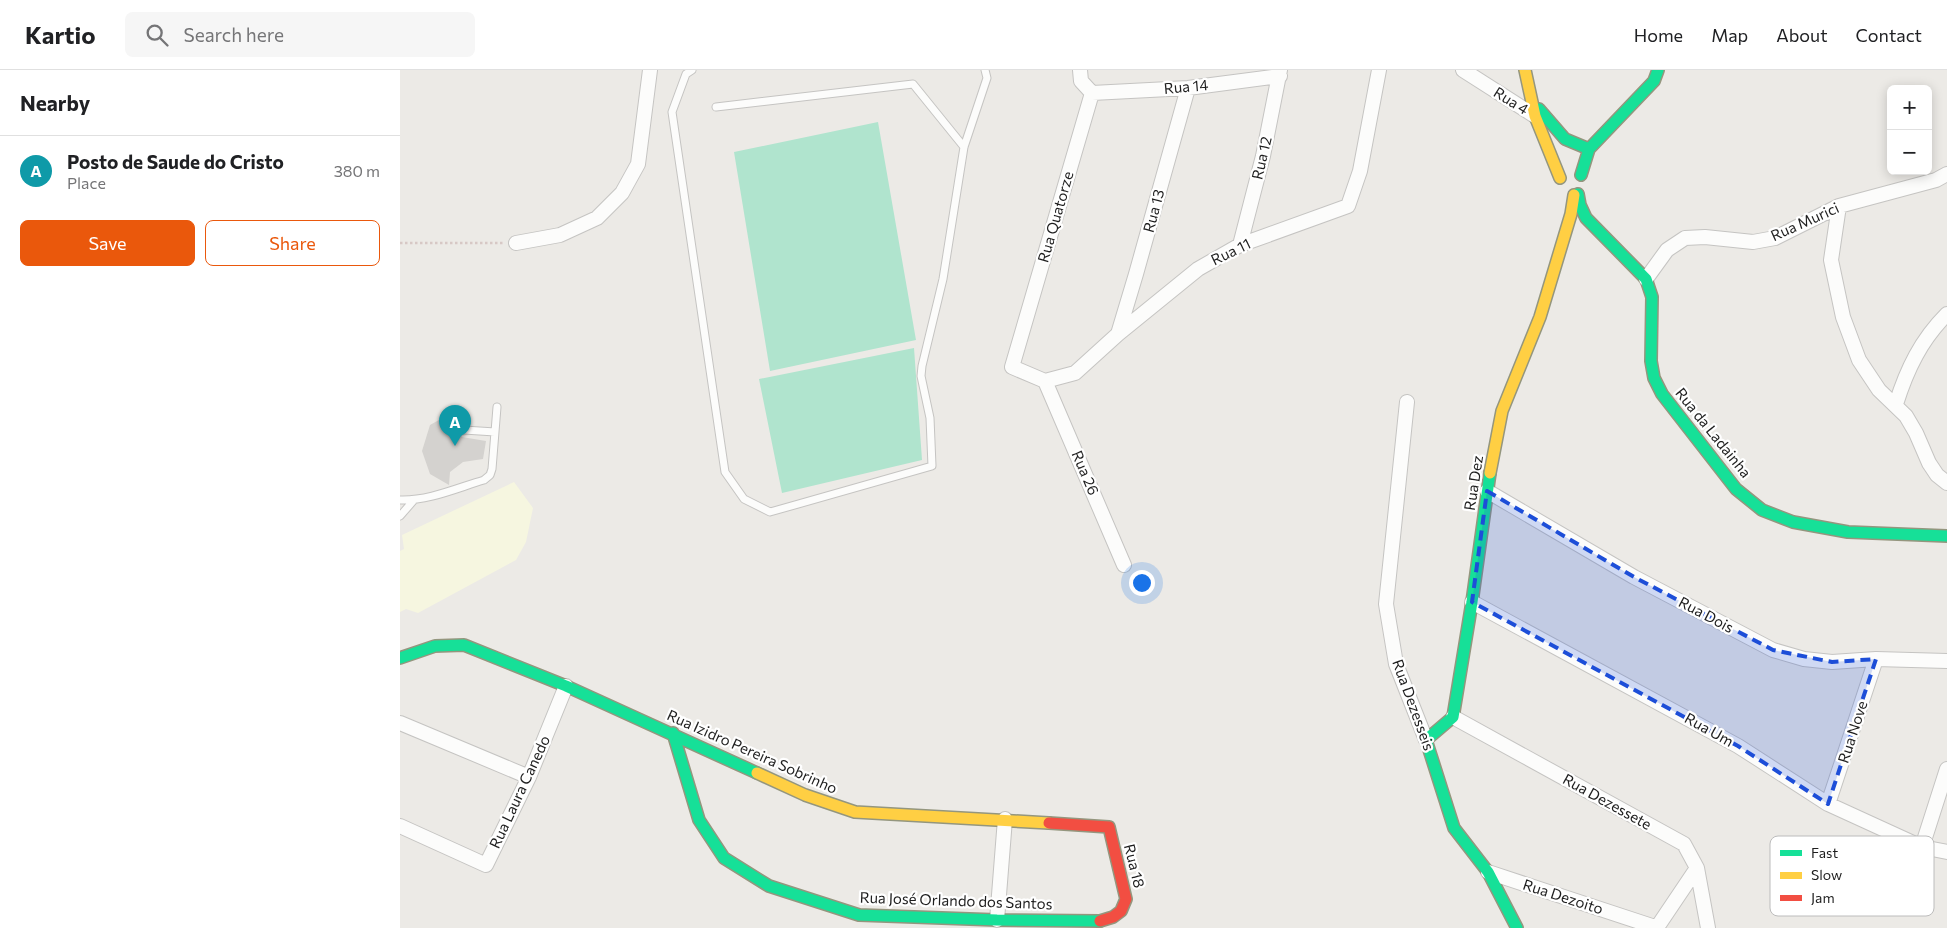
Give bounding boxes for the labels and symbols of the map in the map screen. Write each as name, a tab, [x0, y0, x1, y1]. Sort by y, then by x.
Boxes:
street label: Rua 14	[1163, 75, 1209, 97]
street label: Rua 4	[1491, 82, 1532, 118]
street label: Rua 12	[1247, 134, 1275, 181]
street label: Rua Quatorze	[1033, 169, 1077, 264]
street label: Rua 13	[1139, 187, 1167, 234]
street label: Rua Murici	[1768, 198, 1842, 244]
street label: Rua 11	[1208, 234, 1253, 268]
street label: Rua da Ladainha	[1672, 384, 1755, 481]
pin: A	[439, 405, 471, 446]
street label: Rua 26	[1069, 448, 1103, 498]
street label: Rua Dez	[1460, 454, 1486, 512]
your location	[1129, 570, 1155, 596]
street label: Rua Dois	[1676, 592, 1737, 636]
street label: Rua Dezesseis	[1389, 657, 1439, 753]
street label: Rua Nove	[1834, 698, 1871, 765]
street label: Rua Izidro Pereira Sobrinho	[664, 705, 840, 797]
street label: Rua Um	[1682, 708, 1737, 750]
street label: Rua Laura Canedo	[485, 732, 553, 851]
street label: Rua Dezessete	[1560, 769, 1655, 833]
legend	[1770, 836, 1934, 916]
street label: Rua 18	[1121, 842, 1149, 890]
text: Fast	[1811, 844, 1838, 861]
text: Slow	[1811, 866, 1842, 883]
street label: Rua Dezoito	[1521, 875, 1606, 917]
street label: Rua José Orlando dos Santos	[859, 888, 1053, 912]
text: Jam	[1811, 889, 1835, 906]

